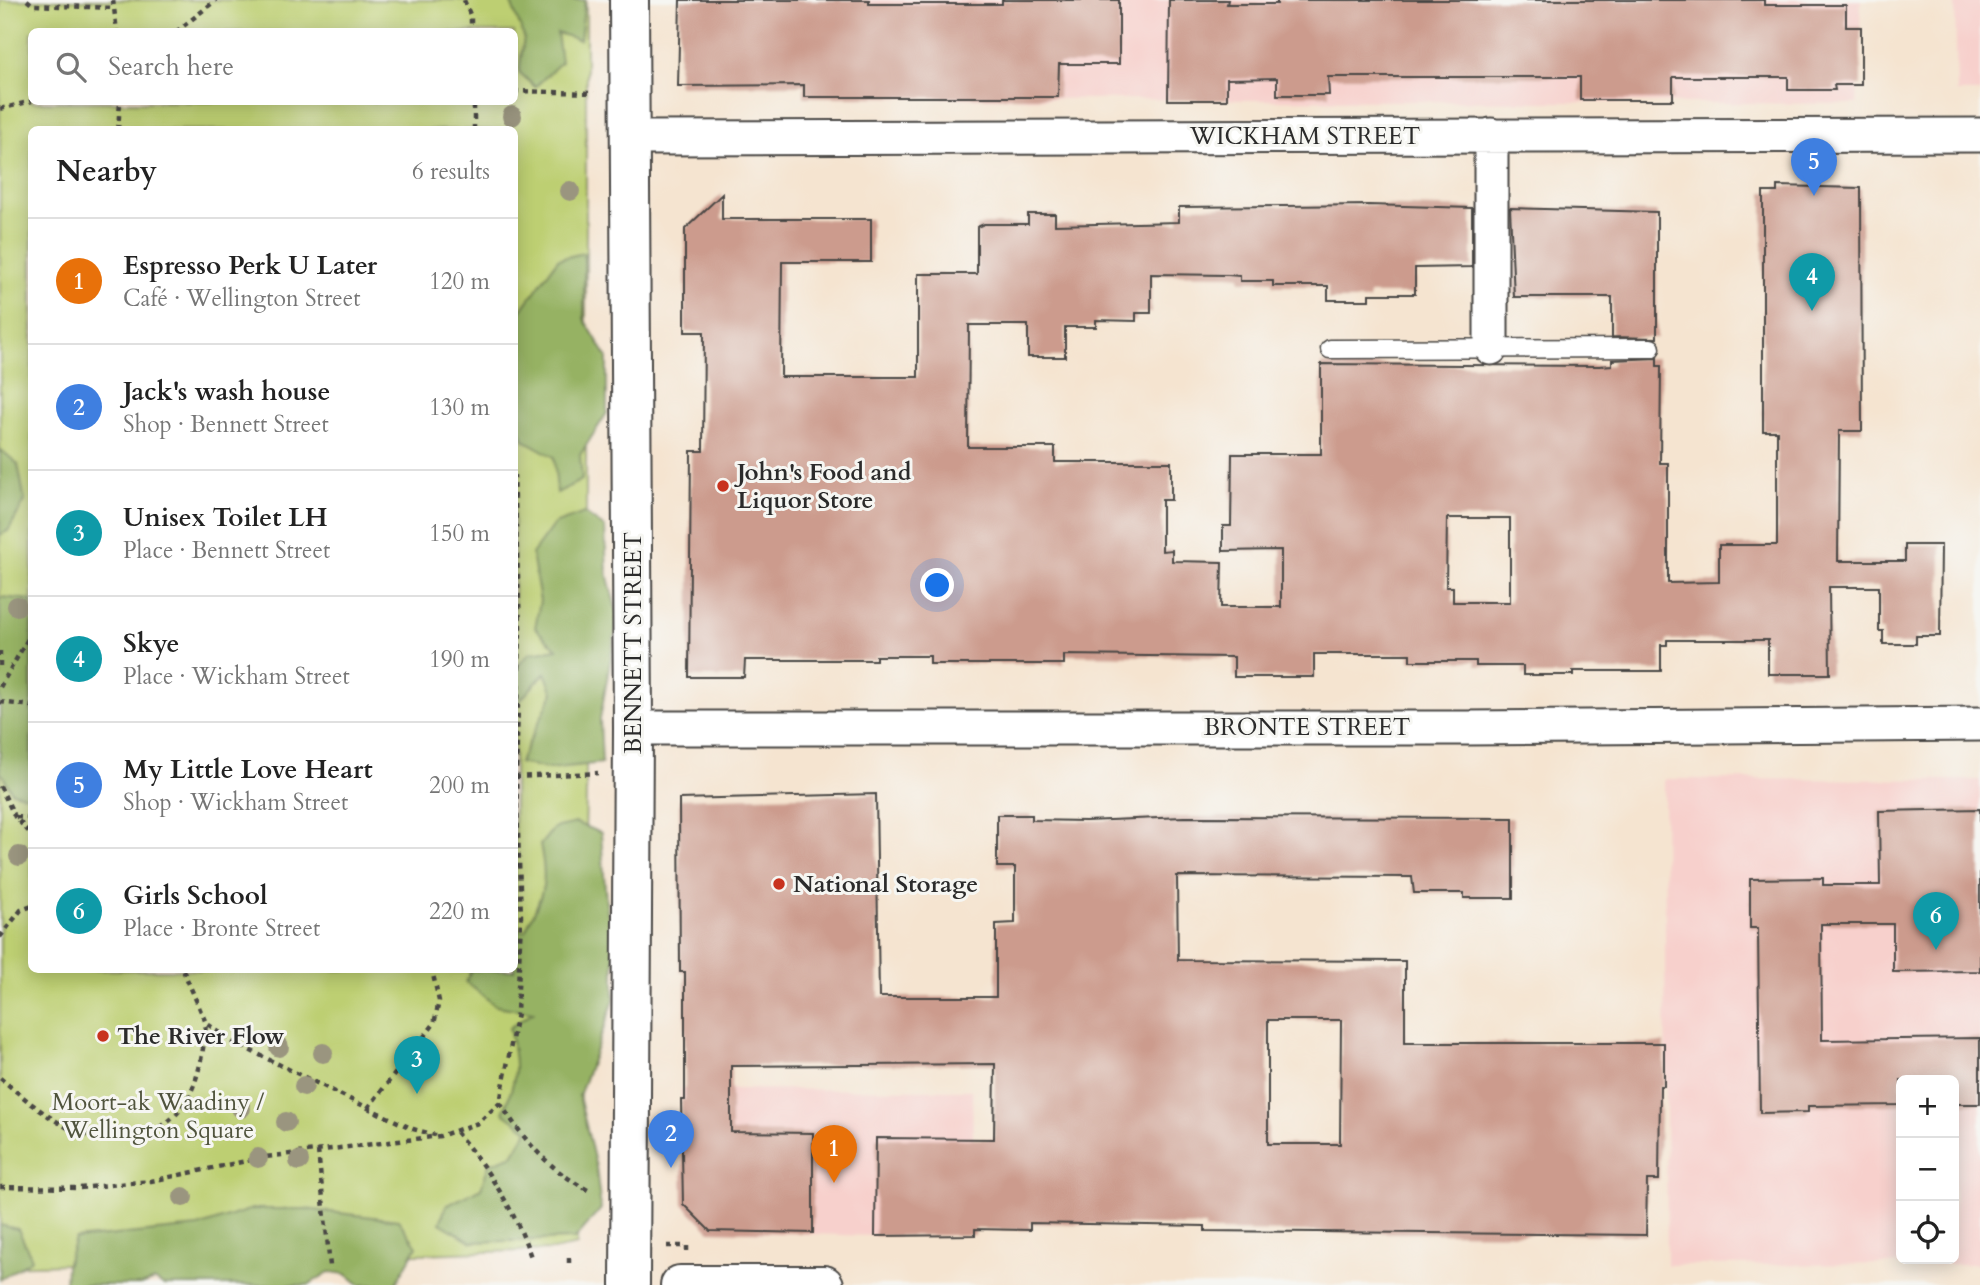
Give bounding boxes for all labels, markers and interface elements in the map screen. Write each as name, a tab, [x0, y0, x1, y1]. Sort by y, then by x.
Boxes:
search box	[28, 28, 518, 105]
icon: search	[52, 48, 90, 86]
text: Search here	[108, 49, 234, 84]
street label: WICKHAM STREET	[1189, 120, 1420, 153]
pin: 5	[1791, 138, 1837, 196]
text: Nearby	[56, 151, 157, 192]
text: 6 results	[412, 156, 490, 187]
text: Espresso Perk U Later	[123, 248, 377, 283]
pin: 4	[1789, 253, 1835, 311]
text: 1	[73, 266, 85, 297]
text: 120 m	[429, 266, 490, 297]
text: Café · Wellington Street	[123, 283, 360, 314]
text: Jack's wash house	[123, 374, 330, 409]
text: 2	[73, 392, 85, 423]
text: 130 m	[429, 392, 490, 423]
text: Shop · Bennett Street	[123, 409, 329, 440]
place label: John's Food and Liquor Store	[734, 456, 912, 517]
marker: John's Food and Liquor Store	[715, 478, 731, 494]
text: Unisex Toilet LH	[123, 500, 328, 535]
text: 3	[73, 518, 85, 549]
text: 150 m	[429, 518, 490, 549]
street label: BENNETT STREET	[617, 532, 650, 754]
text: Place · Bennett Street	[123, 535, 330, 566]
your location	[920, 568, 954, 602]
text: Skye	[123, 626, 179, 661]
text: 4	[73, 644, 85, 675]
text: 190 m	[429, 644, 490, 675]
text: Place · Wickham Street	[123, 661, 350, 692]
street label: BRONTE STREET	[1204, 711, 1410, 744]
text: My Little Love Heart	[123, 752, 373, 787]
text: 5	[73, 770, 85, 801]
text: 200 m	[429, 770, 490, 801]
text: Shop · Wickham Street	[123, 787, 348, 818]
place label: National Storage	[793, 868, 978, 901]
marker: National Storage	[771, 876, 787, 892]
text: Girls School	[123, 878, 268, 913]
pin: 6	[1913, 892, 1959, 950]
text: 6	[73, 896, 85, 927]
text: 220 m	[429, 896, 490, 927]
text: Place · Bronte Street	[123, 913, 320, 944]
place label: The River Flow	[117, 1020, 285, 1053]
marker: The River Flow	[95, 1028, 111, 1044]
pin: 3	[394, 1036, 440, 1094]
map controls	[1896, 1075, 1959, 1264]
button: +	[1896, 1075, 1959, 1138]
park label: Moort-ak Waadiny / Wellington Square	[52, 1086, 264, 1147]
pin: 2	[648, 1110, 694, 1168]
pin: 1	[811, 1125, 857, 1183]
button: −	[1896, 1138, 1959, 1201]
button: locate	[1896, 1201, 1959, 1264]

